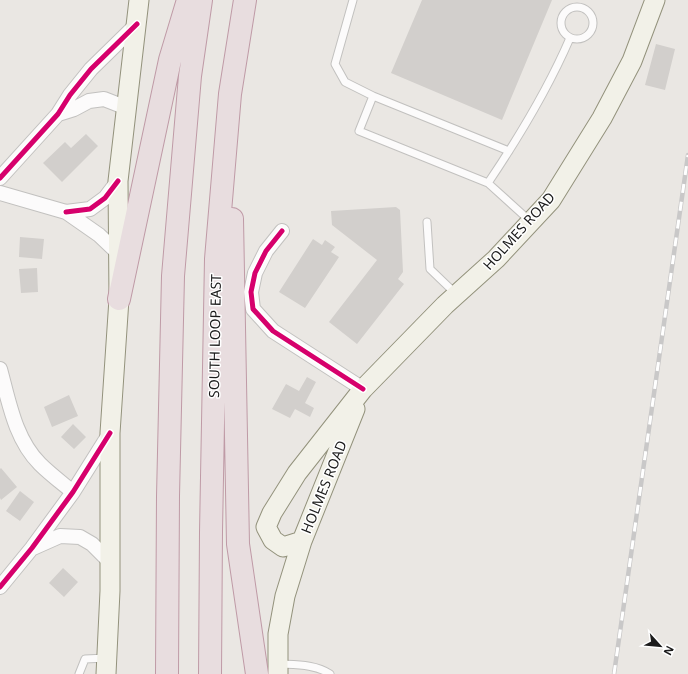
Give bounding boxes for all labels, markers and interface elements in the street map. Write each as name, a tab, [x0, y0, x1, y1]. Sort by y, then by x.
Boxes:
street label: HOLMES ROAD	[478, 188, 559, 274]
street label: SOUTH LOOP EAST	[204, 274, 225, 398]
street label: HOLMES ROAD	[296, 437, 351, 536]
north arrow	[640, 626, 680, 666]
text: N	[661, 643, 678, 658]

